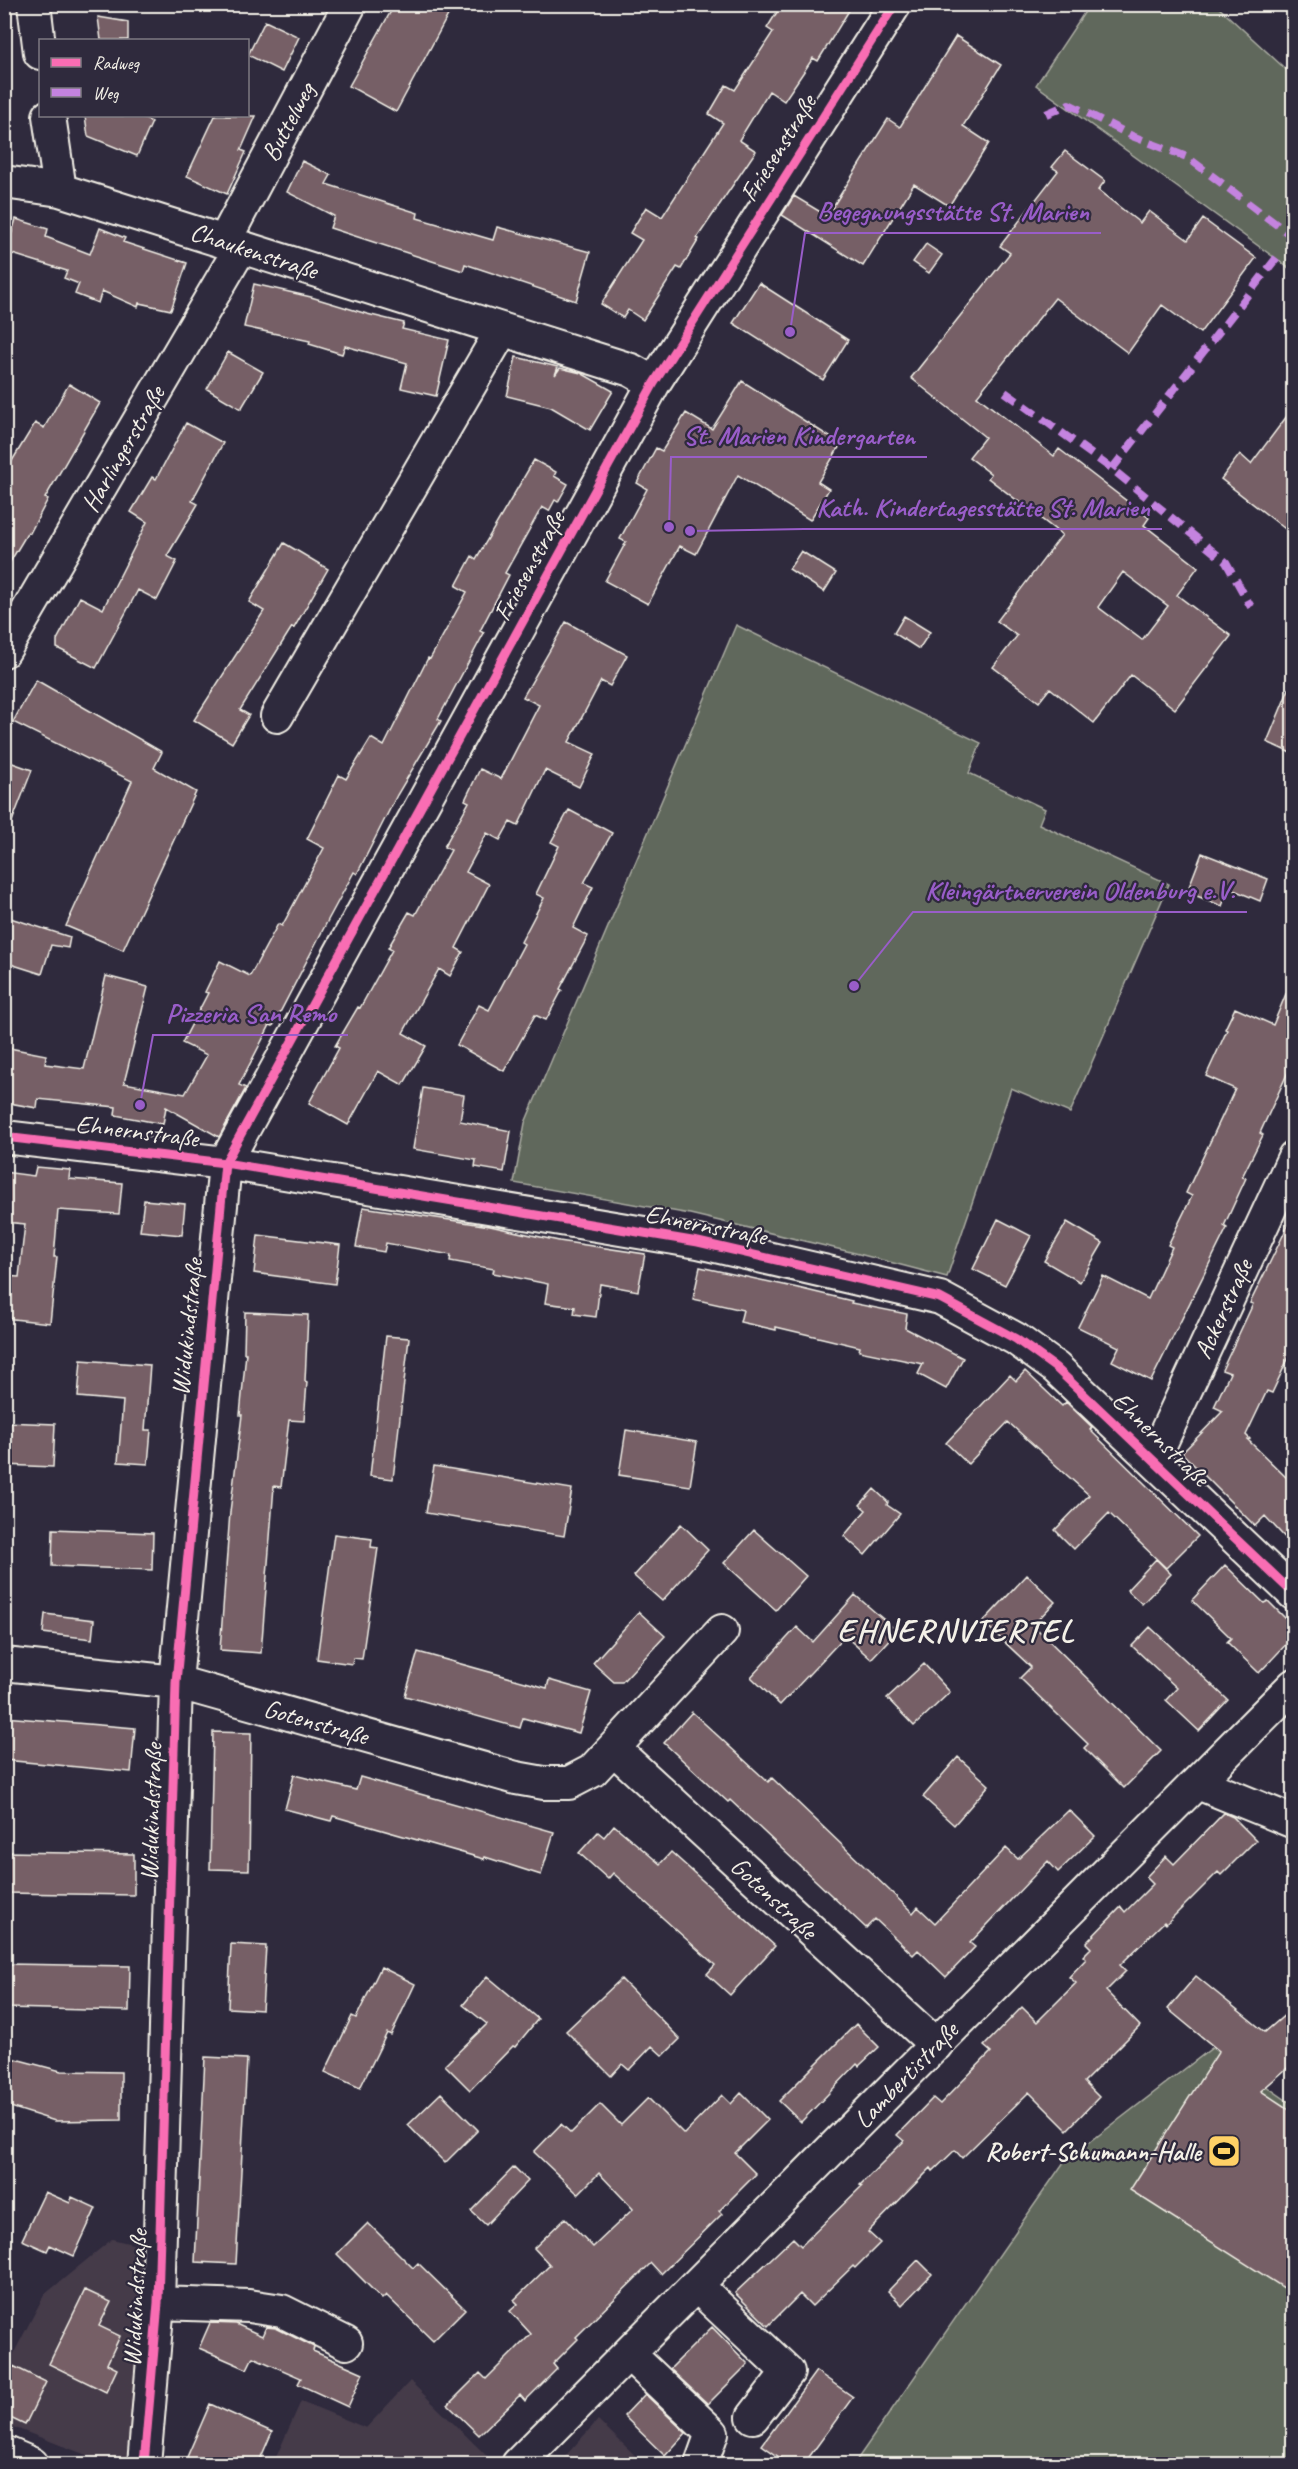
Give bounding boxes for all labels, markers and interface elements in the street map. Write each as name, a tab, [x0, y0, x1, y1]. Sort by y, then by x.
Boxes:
legend	[39, 39, 249, 117]
text: Radweg	[93, 52, 141, 74]
street label: Buttelweg	[254, 75, 323, 167]
text: Weg	[93, 82, 120, 104]
street label: Friesenstraße	[732, 86, 825, 208]
callout: Begegnungsstätte St. Marien	[805, 188, 1101, 233]
text: Begegnungsstätte St. Marien	[817, 194, 1090, 228]
street label: Chaukenstraße	[186, 215, 324, 288]
street label: Harlingerstraße	[74, 378, 174, 518]
callout: St. Marien Kindergarten	[671, 412, 927, 457]
text: St. Marien Kindergarten	[683, 418, 917, 452]
callout: Kath. Kindertagesstätte St. Marien	[804, 484, 1162, 529]
text: Kath. Kindertagesstätte St. Marien	[816, 490, 1150, 524]
street label: Friesenstraße	[485, 503, 574, 627]
callout: Kleingärtnerverein Oldenburg e.V.	[913, 867, 1247, 912]
text: Kleingärtnerverein Oldenburg e.V.	[925, 873, 1235, 907]
callout: Pizzeria San Remo	[153, 990, 348, 1035]
text: Pizzeria San Remo	[166, 996, 338, 1030]
street label: Ehnernstraße	[74, 1107, 203, 1155]
street label: Ehnernstraße	[642, 1197, 772, 1253]
street label: Ackerstraße	[1186, 1252, 1261, 1364]
street label: Widukindstraße	[163, 1254, 211, 1397]
street label: Ehnernstraße	[1105, 1384, 1219, 1495]
district label: EHNERNVIERTEL	[837, 1610, 1075, 1651]
street label: Gotenstraße	[260, 1691, 374, 1753]
street label: Widukindstraße	[132, 1740, 170, 1881]
street label: Gotenstraße	[724, 1849, 826, 1948]
street label: Lambertistraße	[847, 2013, 967, 2136]
sports icon: Robert-Schumann-Halle	[1206, 2133, 1242, 2169]
place label: Robert-Schumann-Halle	[985, 2135, 1203, 2168]
street label: Widukindstraße	[115, 2226, 155, 2367]

